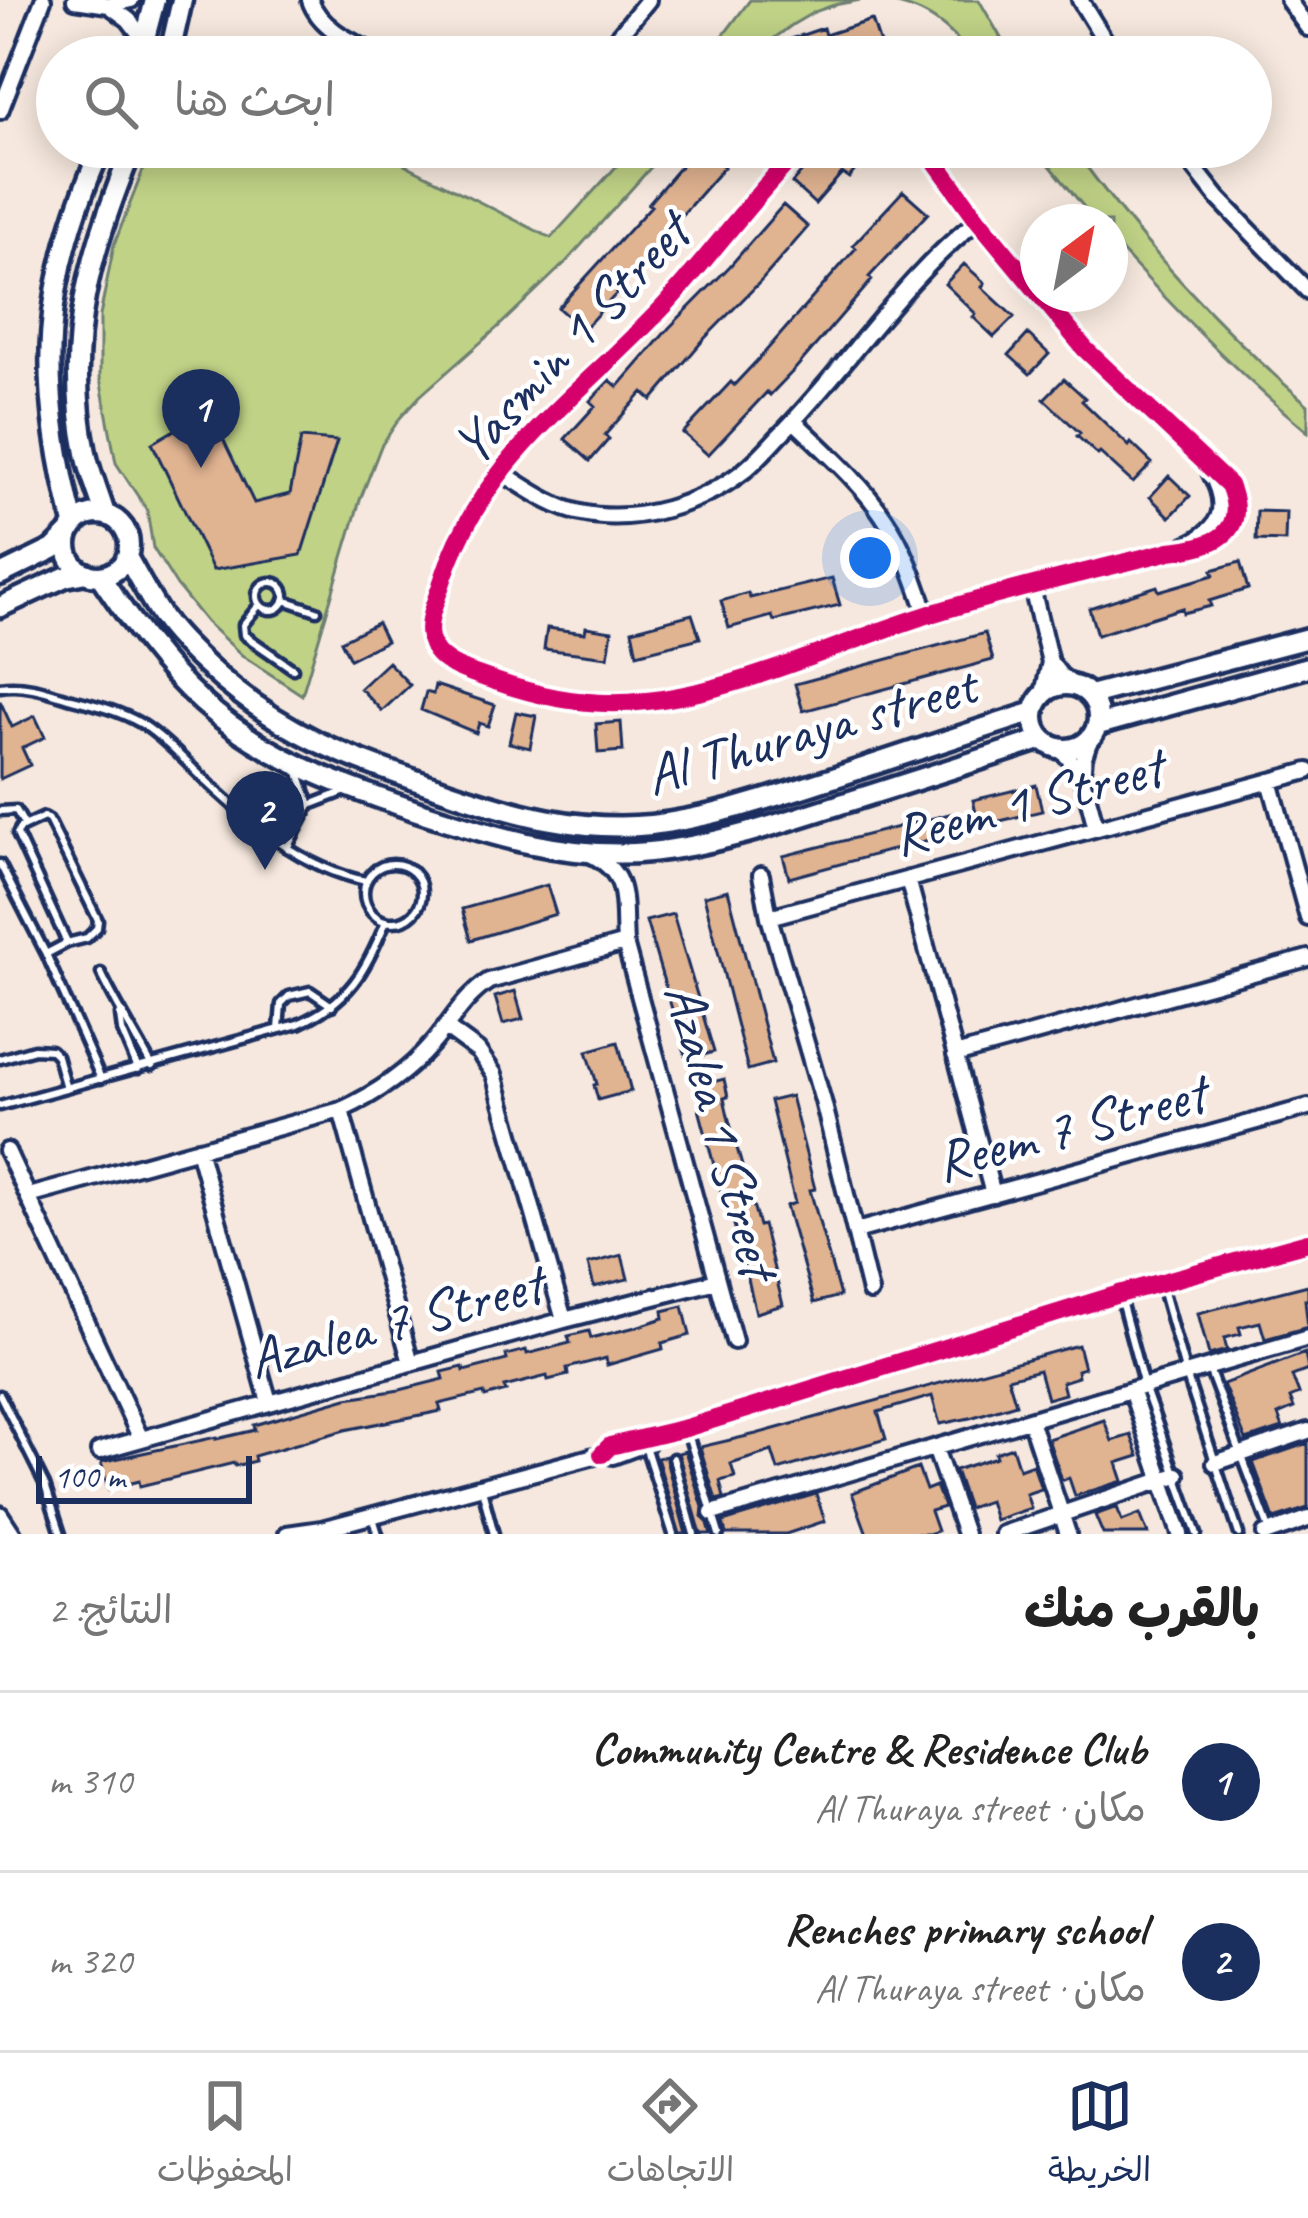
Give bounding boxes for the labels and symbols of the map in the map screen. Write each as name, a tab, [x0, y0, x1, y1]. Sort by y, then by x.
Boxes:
street label: Yasmin 1 Street	[436, 193, 710, 479]
north arrow	[1020, 204, 1128, 312]
pin: 1	[162, 369, 240, 468]
your location	[840, 528, 900, 588]
street label: Al Thuraya street	[637, 647, 988, 811]
street label: Reem 1 Street	[884, 729, 1177, 872]
pin: 2	[226, 771, 304, 870]
street label: Azalea 1 Street	[648, 975, 798, 1292]
street label: Reem 7 Street	[927, 1055, 1220, 1198]
street label: Azalea 7 Street	[240, 1245, 557, 1395]
scale bar	[36, 1450, 252, 1503]

